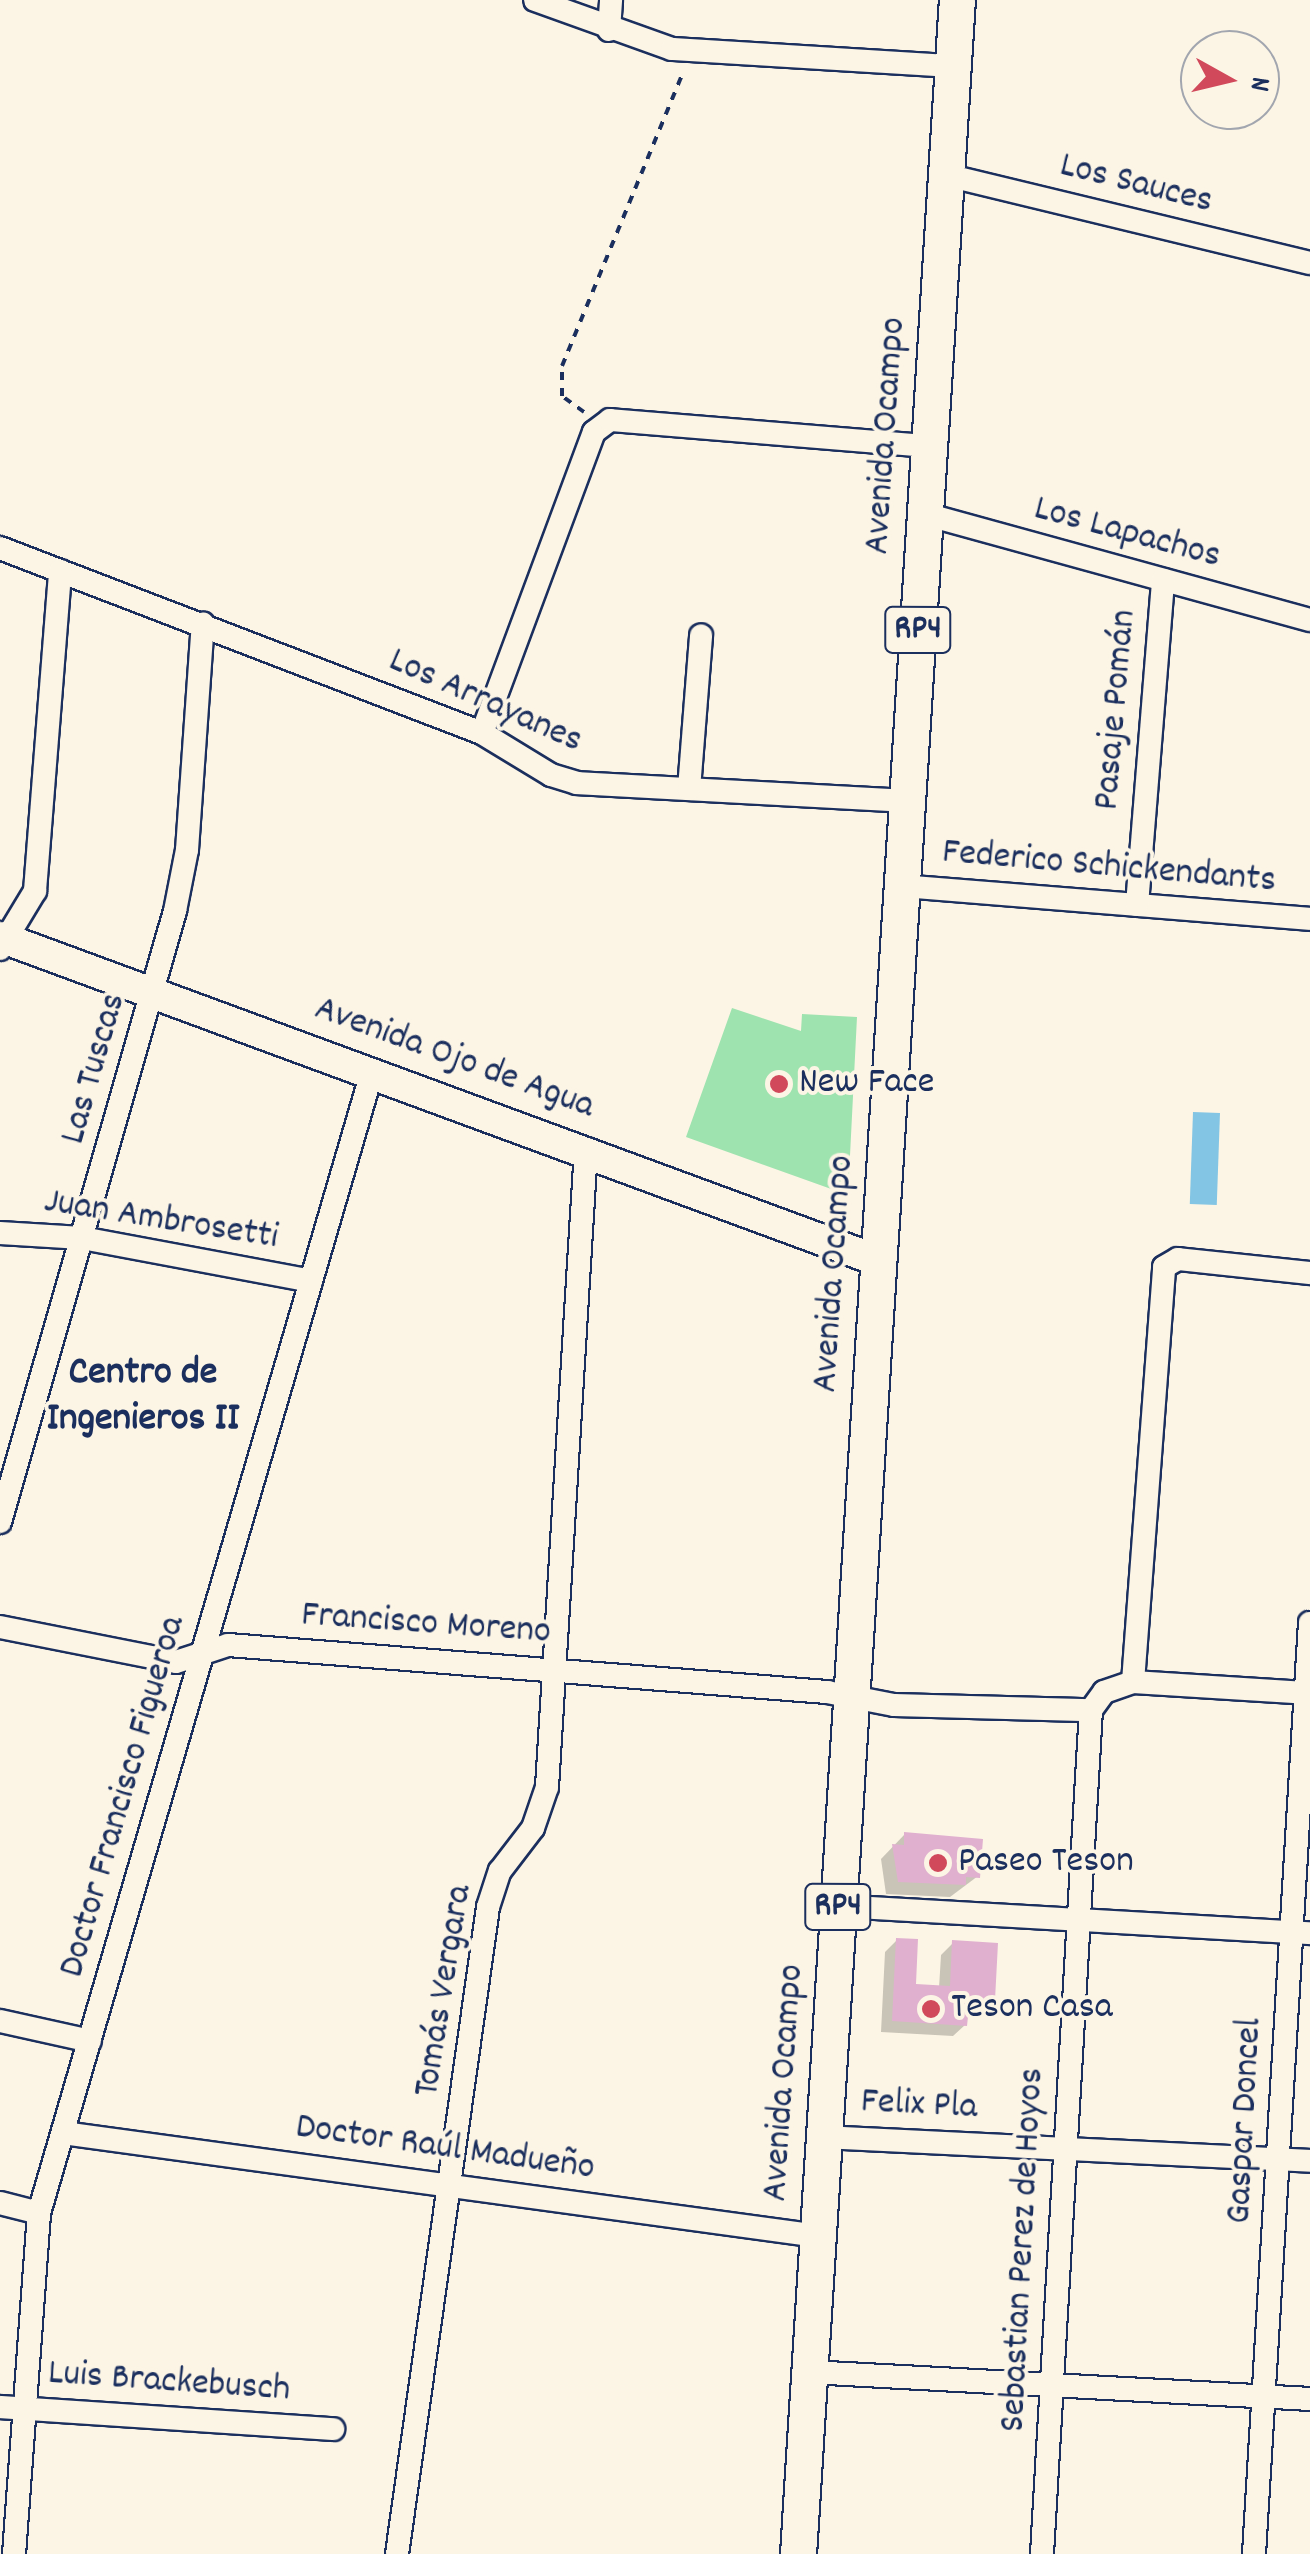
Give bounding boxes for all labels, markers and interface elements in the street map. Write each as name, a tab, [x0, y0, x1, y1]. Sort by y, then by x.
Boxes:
north arrow	[1180, 30, 1280, 130]
text: N	[1237, 74, 1278, 94]
street label: Los Sauces	[1055, 144, 1217, 226]
street label: Avenida Ocampo	[856, 316, 918, 556]
street label: Los Lapachos	[1029, 487, 1225, 581]
road number: RP4	[883, 600, 953, 660]
street label: Pasaje Pomán	[1086, 608, 1148, 812]
street label: Los Arrayanes	[381, 639, 589, 765]
street label: Federico Schickendants	[940, 831, 1278, 905]
street label: Avenida Ojo de Agua	[308, 987, 600, 1131]
street label: Las Tuscas	[52, 988, 138, 1150]
place label: New Face	[799, 1061, 934, 1107]
marker: New Face	[768, 1073, 790, 1095]
street label: Avenida Ocampo	[804, 1154, 866, 1394]
street label: Juan Ambrosetti	[41, 1180, 281, 1262]
district label: Centro de Ingenieros II	[47, 1351, 239, 1445]
street label: Francisco Moreno	[300, 1594, 552, 1656]
street label: Doctor Francisco Figueroa	[51, 1611, 197, 1983]
place label: Paseo Teson	[958, 1840, 1134, 1886]
marker: Paseo Teson	[927, 1852, 949, 1874]
road number: RP4	[803, 1877, 873, 1937]
street label: Tomás Vergara	[406, 1882, 484, 2100]
street label: Avenida Ocampo	[754, 1963, 816, 2203]
place label: Teson Casa	[951, 1986, 1112, 2032]
marker: Teson Casa	[920, 1998, 942, 2020]
street label: Gaspar Doncel	[1218, 2017, 1274, 2225]
street label: Sebastian Perez de Hoyos	[992, 2067, 1056, 2433]
street label: Felix Pla	[860, 2080, 978, 2132]
street label: Doctor Raúl Madueño	[293, 2105, 597, 2193]
street label: Luis Brackebusch	[46, 2352, 292, 2414]

